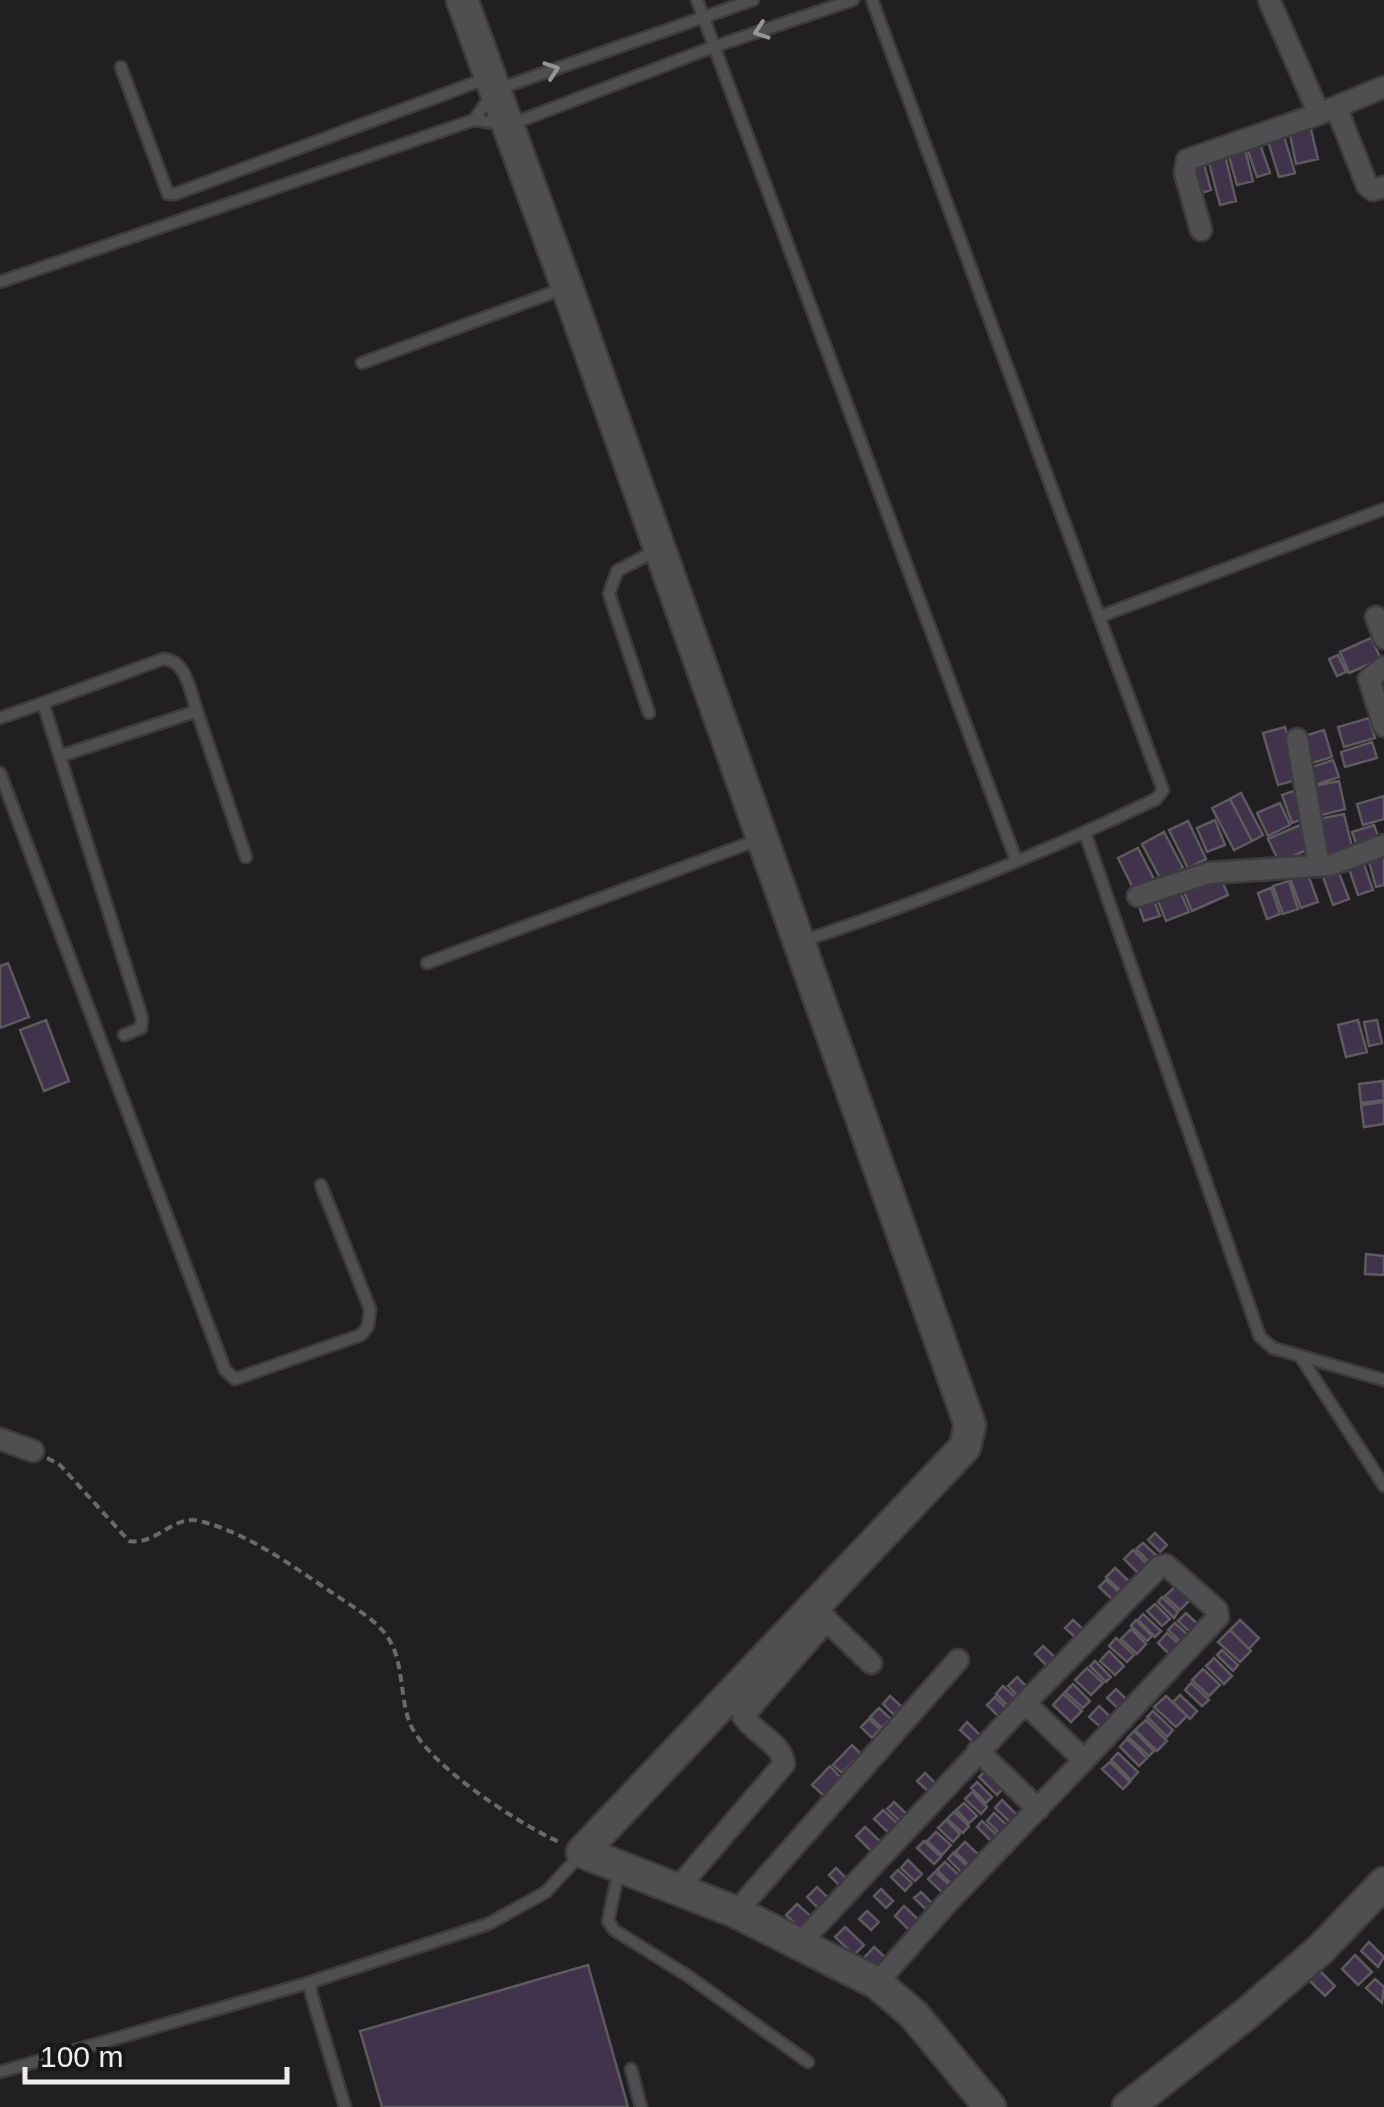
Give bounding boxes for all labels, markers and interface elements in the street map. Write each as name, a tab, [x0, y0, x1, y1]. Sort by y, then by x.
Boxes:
one-way arrow	[753, 19, 770, 40]
one-way arrow	[543, 61, 560, 81]
scale bar	[25, 2022, 288, 2084]
text: 100 m	[40, 2040, 123, 2073]

